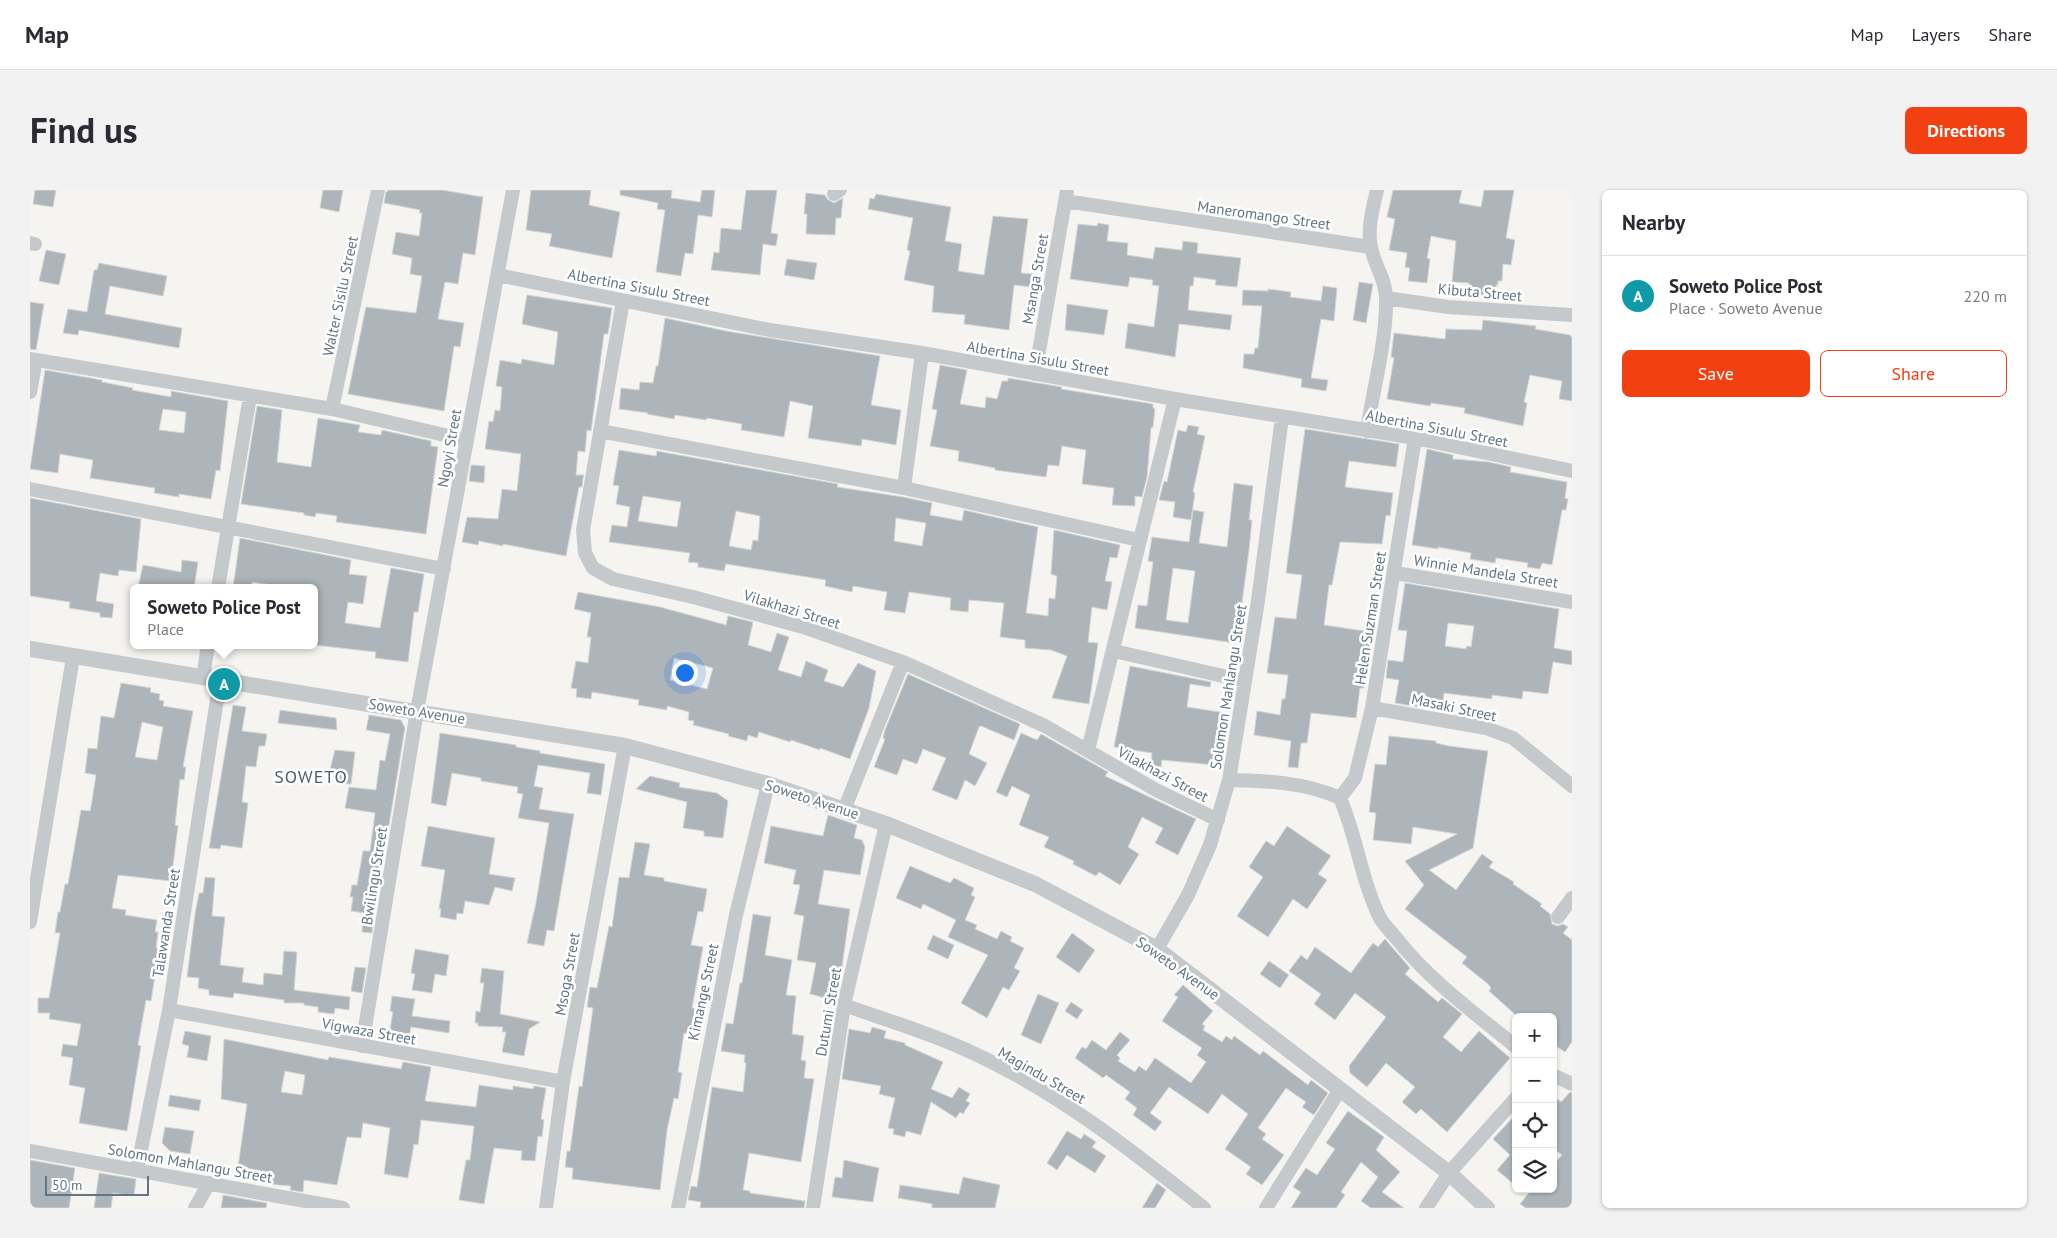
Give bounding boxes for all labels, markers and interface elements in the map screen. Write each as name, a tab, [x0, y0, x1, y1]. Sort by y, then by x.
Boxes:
text: Map	[25, 19, 69, 50]
text: Map	[1851, 23, 1883, 46]
text: Layers	[1911, 23, 1960, 46]
text: Share	[1988, 23, 2032, 46]
text: Find us	[30, 107, 138, 153]
button: Directions	[1905, 107, 2027, 154]
street label: Maneromango Street	[1196, 196, 1332, 234]
text: Nearby	[1622, 209, 1685, 236]
street label: Msanga Street	[1018, 232, 1052, 326]
street label: Walter Sisilu Street	[318, 234, 362, 358]
street label: Albertina Sisulu Street	[566, 264, 712, 310]
text: Soweto Police Post	[1669, 274, 1822, 298]
street label: Kibuta Street	[1437, 279, 1523, 305]
text: A	[1633, 286, 1643, 306]
text: 220 m	[1964, 286, 2007, 306]
text: Place · Soweto Avenue	[1669, 298, 1823, 318]
street label: Albertina Sisulu Street	[965, 336, 1111, 380]
button: Save	[1622, 350, 1810, 397]
button: Share	[1820, 350, 2007, 397]
street label: Albertina Sisulu Street	[1364, 405, 1510, 451]
street label: Ngoyi Street	[433, 407, 465, 489]
street label: Helen Suzman Street	[1350, 550, 1390, 686]
street label: Winnie Mandela Street	[1412, 550, 1560, 592]
popup	[130, 584, 318, 649]
street label: Vilakhazi Street	[740, 585, 843, 633]
text: Soweto Police Post	[147, 595, 301, 619]
street label: Solomon Mahlangu Street	[1206, 603, 1250, 771]
text: Place	[147, 619, 184, 639]
your location	[672, 660, 698, 686]
pin: A	[208, 665, 240, 703]
street label: Masaki Street	[1410, 689, 1498, 725]
street label: Soweto Avenue	[367, 694, 467, 728]
street label: Vilakhazi Street	[1113, 742, 1212, 806]
district label: SOWETO	[274, 765, 348, 788]
street label: Soweto Avenue	[763, 775, 861, 823]
street label: Bwilingu Street	[357, 826, 391, 926]
street label: Talawanda Street	[148, 867, 184, 979]
street label: Msoga Street	[550, 931, 584, 1017]
street label: Soweto Avenue	[1133, 932, 1223, 1004]
street label: Kimange Street	[683, 942, 723, 1042]
street label: Dutumi Street	[811, 966, 845, 1058]
street label: Vigwaza Street	[319, 1013, 418, 1049]
map controls	[1512, 1013, 1557, 1193]
button: +	[1512, 1013, 1557, 1058]
street label: Magindu Street	[995, 1042, 1089, 1108]
button: −	[1512, 1058, 1557, 1103]
button: locate	[1512, 1103, 1557, 1148]
street label: Solomon Mahlangu Street	[106, 1139, 274, 1187]
button: layers	[1512, 1148, 1557, 1193]
scale bar	[45, 1173, 149, 1196]
text: 50 m	[52, 1176, 82, 1194]

